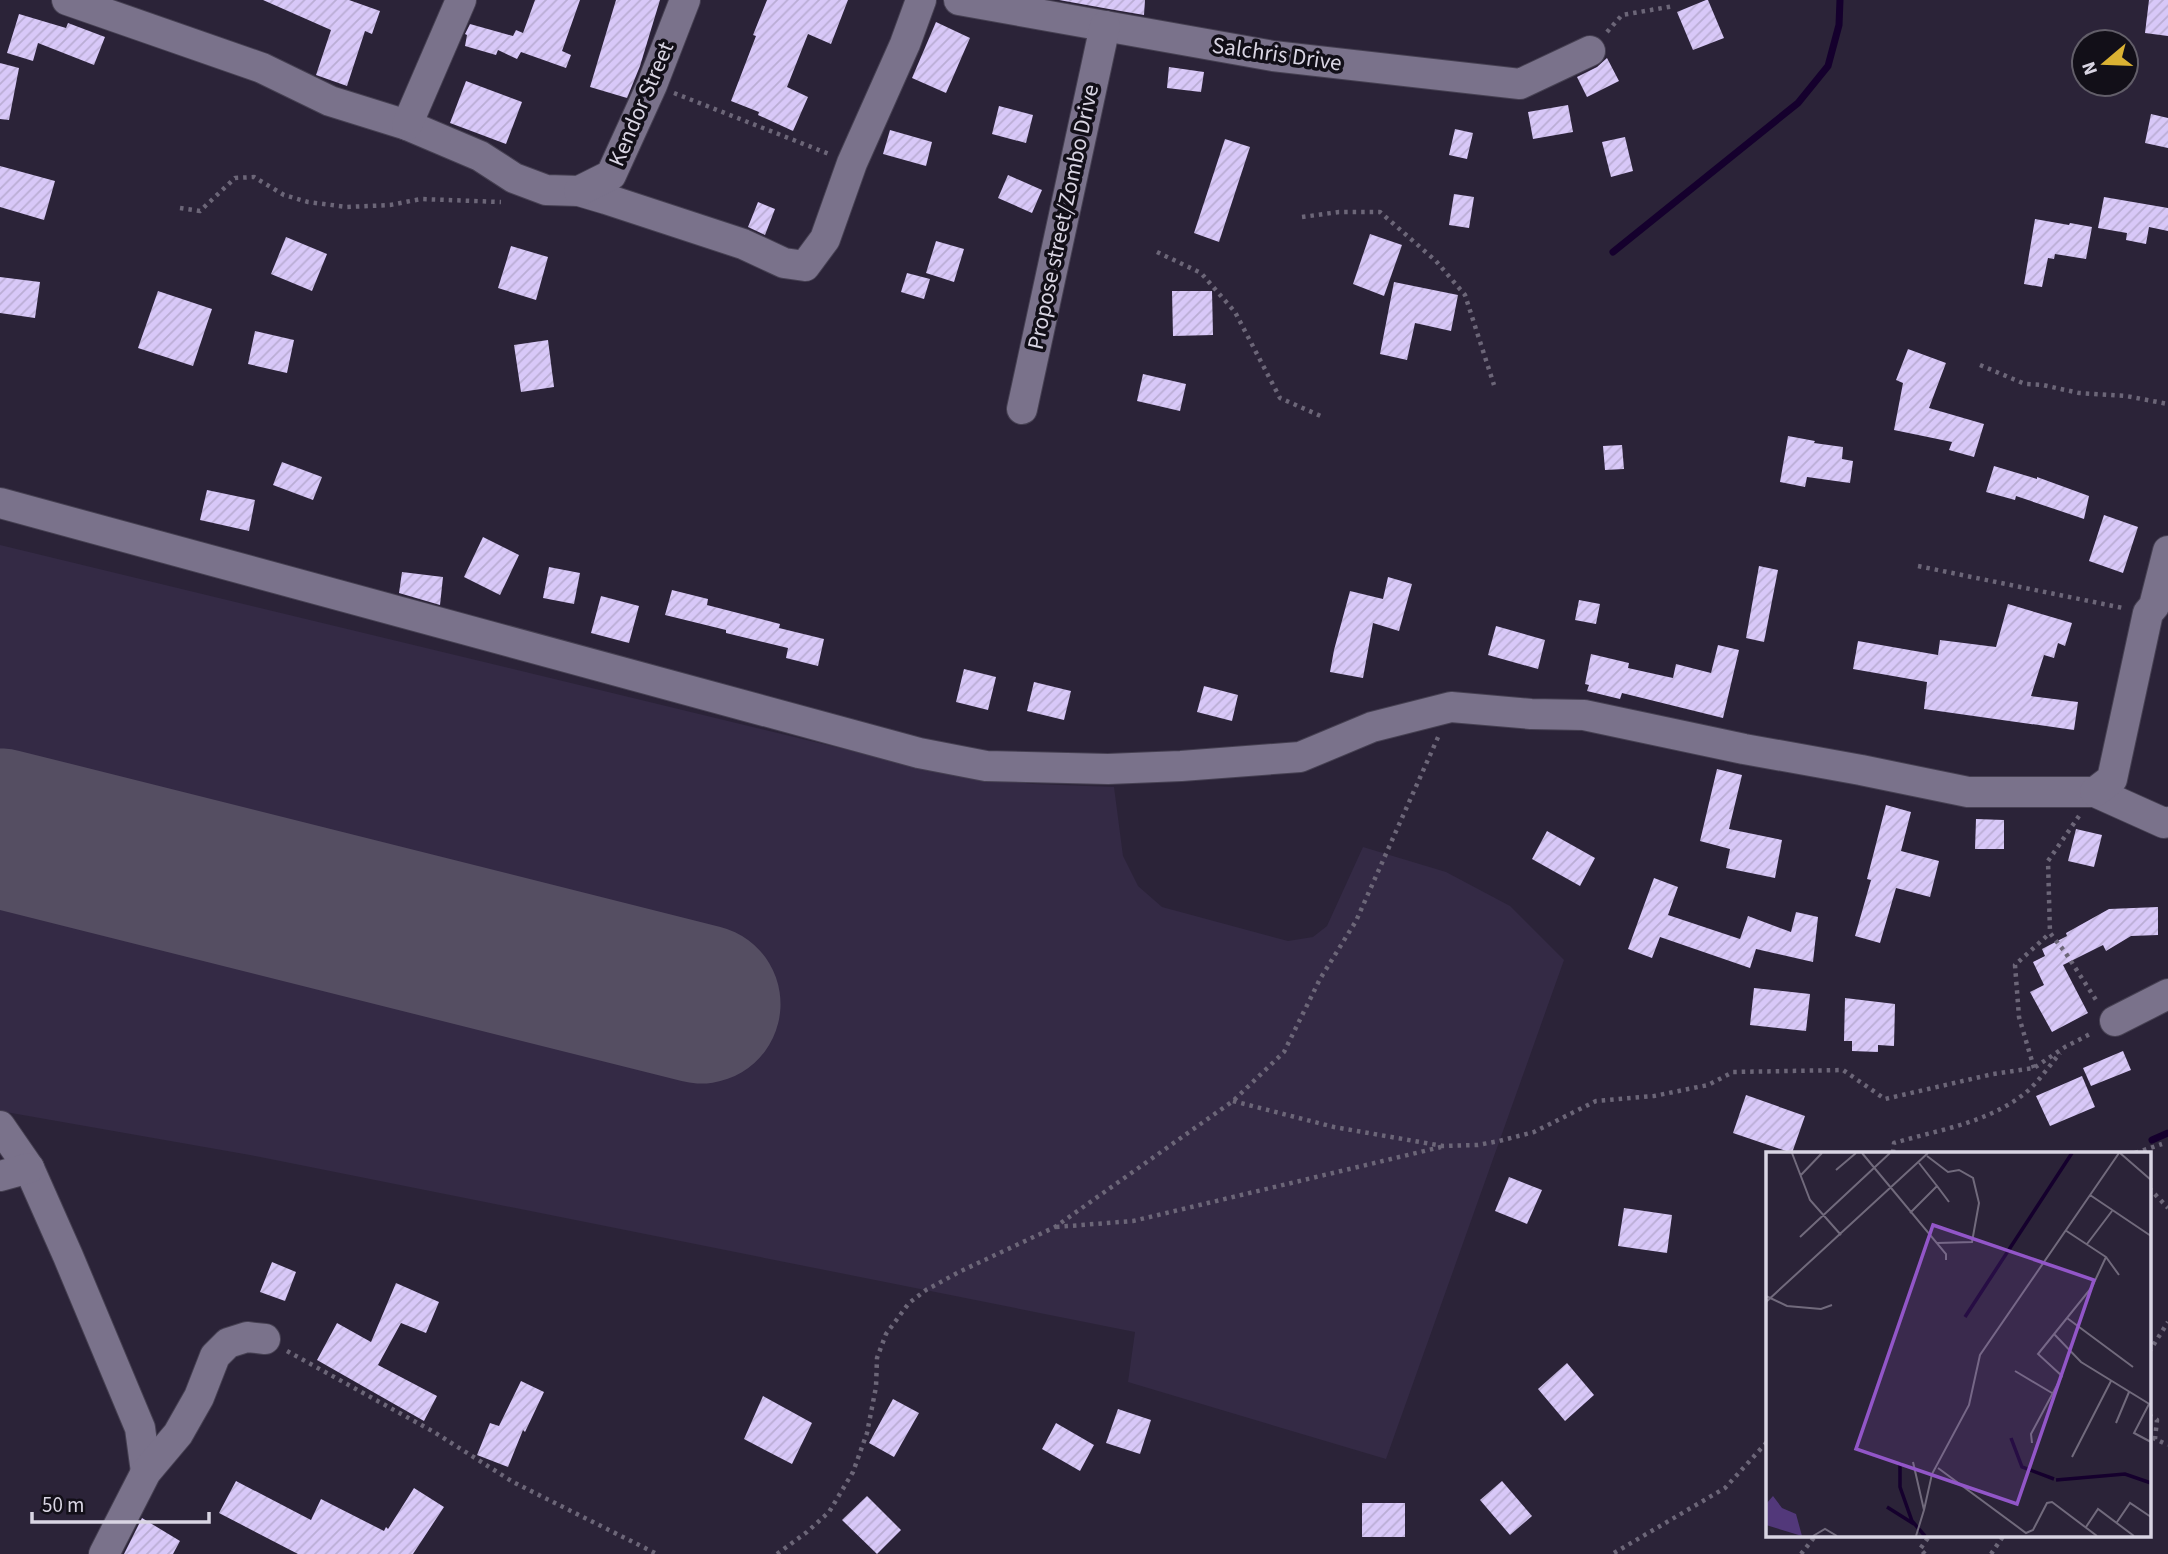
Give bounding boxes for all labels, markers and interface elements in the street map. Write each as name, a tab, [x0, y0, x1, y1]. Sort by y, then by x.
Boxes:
north arrow	[2070, 28, 2140, 98]
street label: Salchris Drive	[1210, 29, 1344, 79]
street label: Kendor Street	[600, 36, 682, 171]
text: N	[2076, 58, 2105, 78]
street label: Propose street/Zombo Drive	[1019, 81, 1107, 353]
inset map	[1766, 1152, 2150, 1536]
scale bar	[32, 1480, 208, 1524]
text: 50 m	[42, 1490, 84, 1520]

